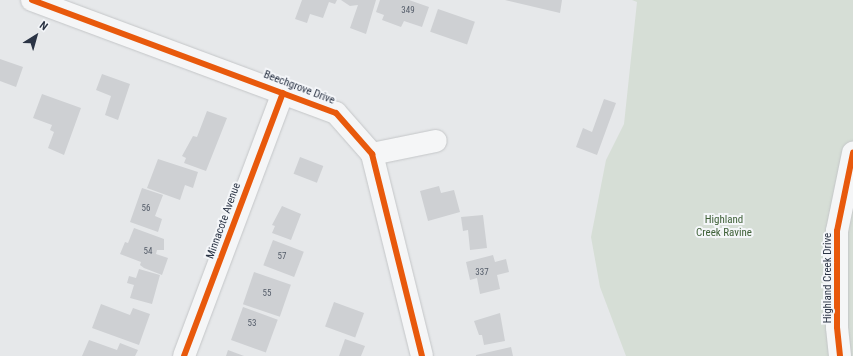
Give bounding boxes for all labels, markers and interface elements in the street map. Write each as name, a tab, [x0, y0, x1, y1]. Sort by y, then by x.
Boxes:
house number: 349	[401, 5, 415, 15]
north arrow	[16, 16, 56, 56]
text: N	[37, 19, 50, 33]
street label: Beechgrove Drive	[262, 68, 336, 108]
street label: Minnacote Avenue	[204, 181, 244, 261]
house number: 56	[142, 203, 150, 213]
park label: Highland Creek Ravine	[696, 214, 752, 240]
street label: Highland Creek Drive	[821, 233, 835, 323]
house number: 54	[144, 246, 152, 256]
house number: 57	[278, 251, 286, 261]
house number: 337	[475, 267, 489, 277]
house number: 55	[263, 288, 271, 298]
house number: 53	[248, 318, 256, 328]

